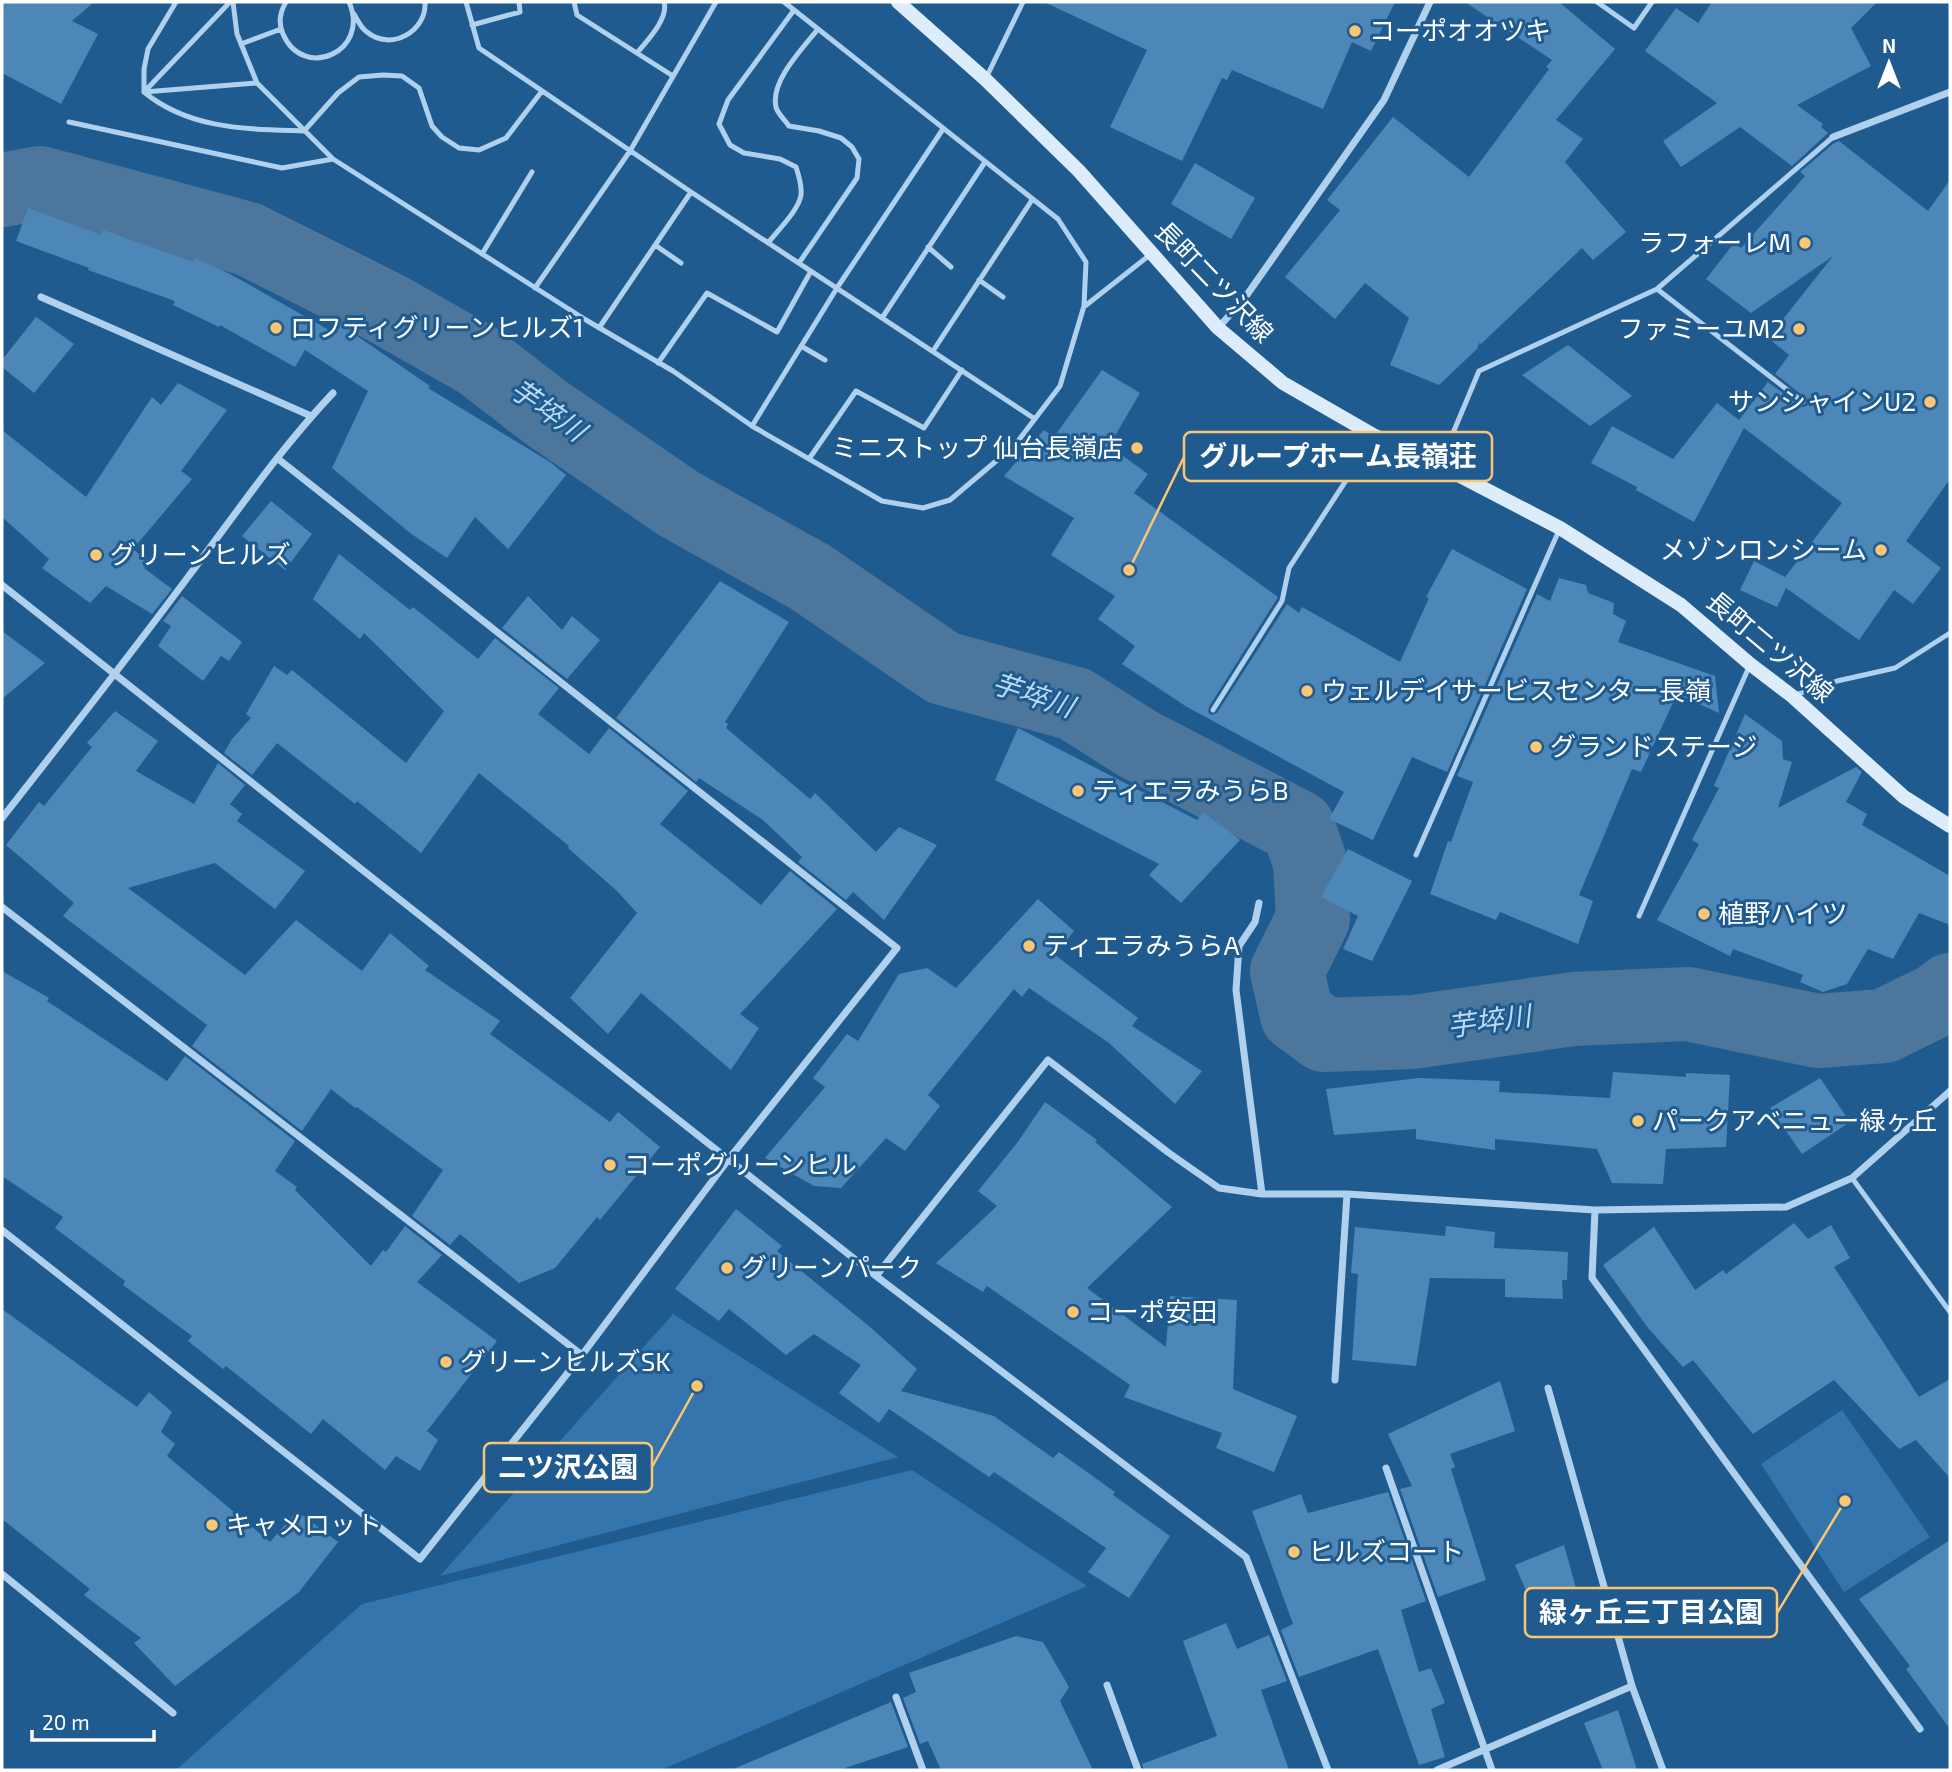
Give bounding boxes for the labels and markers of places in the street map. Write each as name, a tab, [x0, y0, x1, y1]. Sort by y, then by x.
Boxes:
place label: コーポオオツキ	[1369, 14, 1551, 45]
marker: コーポオオツキ	[1347, 23, 1363, 39]
place label: ラフォーレM	[1638, 226, 1791, 257]
marker: ラフォーレM	[1797, 235, 1813, 251]
place label: ロフティグリーンヒルズ1	[290, 311, 584, 342]
place label: ファミーユM2	[1618, 312, 1785, 343]
marker: ロフティグリーンヒルズ1	[268, 320, 284, 336]
marker: ファミーユM2	[1791, 321, 1807, 337]
place label: サンシャインU2	[1728, 385, 1916, 416]
marker: サンシャインU2	[1922, 394, 1938, 410]
place label: ミニストップ 仙台長嶺店	[831, 431, 1123, 462]
callout: グループホーム長嶺荘	[1184, 432, 1492, 481]
marker: ミニストップ 仙台長嶺店	[1129, 440, 1145, 456]
place label: メゾンロンシーム	[1660, 533, 1867, 564]
place label: グリーンヒルズ	[110, 538, 291, 569]
marker: メゾンロンシーム	[1873, 542, 1889, 558]
marker: グリーンヒルズ	[88, 547, 104, 563]
place label: ウェルデイサービスセンター長嶺	[1321, 674, 1711, 705]
marker: ウェルデイサービスセンター長嶺	[1299, 683, 1315, 699]
place label: グランドステージ	[1550, 730, 1757, 761]
marker: グランドステージ	[1528, 739, 1544, 755]
place label: ティエラみうらB	[1092, 774, 1289, 805]
marker: ティエラみうらB	[1070, 783, 1086, 799]
place label: 植野ハイツ	[1718, 897, 1847, 928]
marker: 植野ハイツ	[1696, 906, 1712, 922]
place label: ティエラみうらA	[1043, 929, 1240, 960]
marker: ティエラみうらA	[1021, 938, 1037, 954]
place label: パークアベニュー緑ヶ丘	[1652, 1104, 1937, 1135]
marker: パークアベニュー緑ヶ丘	[1630, 1113, 1646, 1129]
place label: コーポグリーンヒル	[624, 1148, 857, 1179]
marker: コーポグリーンヒル	[602, 1157, 618, 1173]
place label: グリーンパーク	[741, 1251, 922, 1282]
marker: グリーンパーク	[719, 1260, 735, 1276]
place label: コーポ安田	[1087, 1295, 1217, 1326]
marker: コーポ安田	[1065, 1304, 1081, 1320]
place label: グリーンヒルズSK	[460, 1345, 671, 1376]
marker: グリーンヒルズSK	[438, 1354, 454, 1370]
callout: 二ツ沢公園	[484, 1443, 652, 1492]
place label: キャメロット	[226, 1508, 382, 1539]
marker: キャメロット	[204, 1517, 220, 1533]
place label: ヒルズコート	[1308, 1535, 1464, 1566]
marker: ヒルズコート	[1286, 1544, 1302, 1560]
callout: 緑ヶ丘三丁目公園	[1525, 1588, 1777, 1637]

